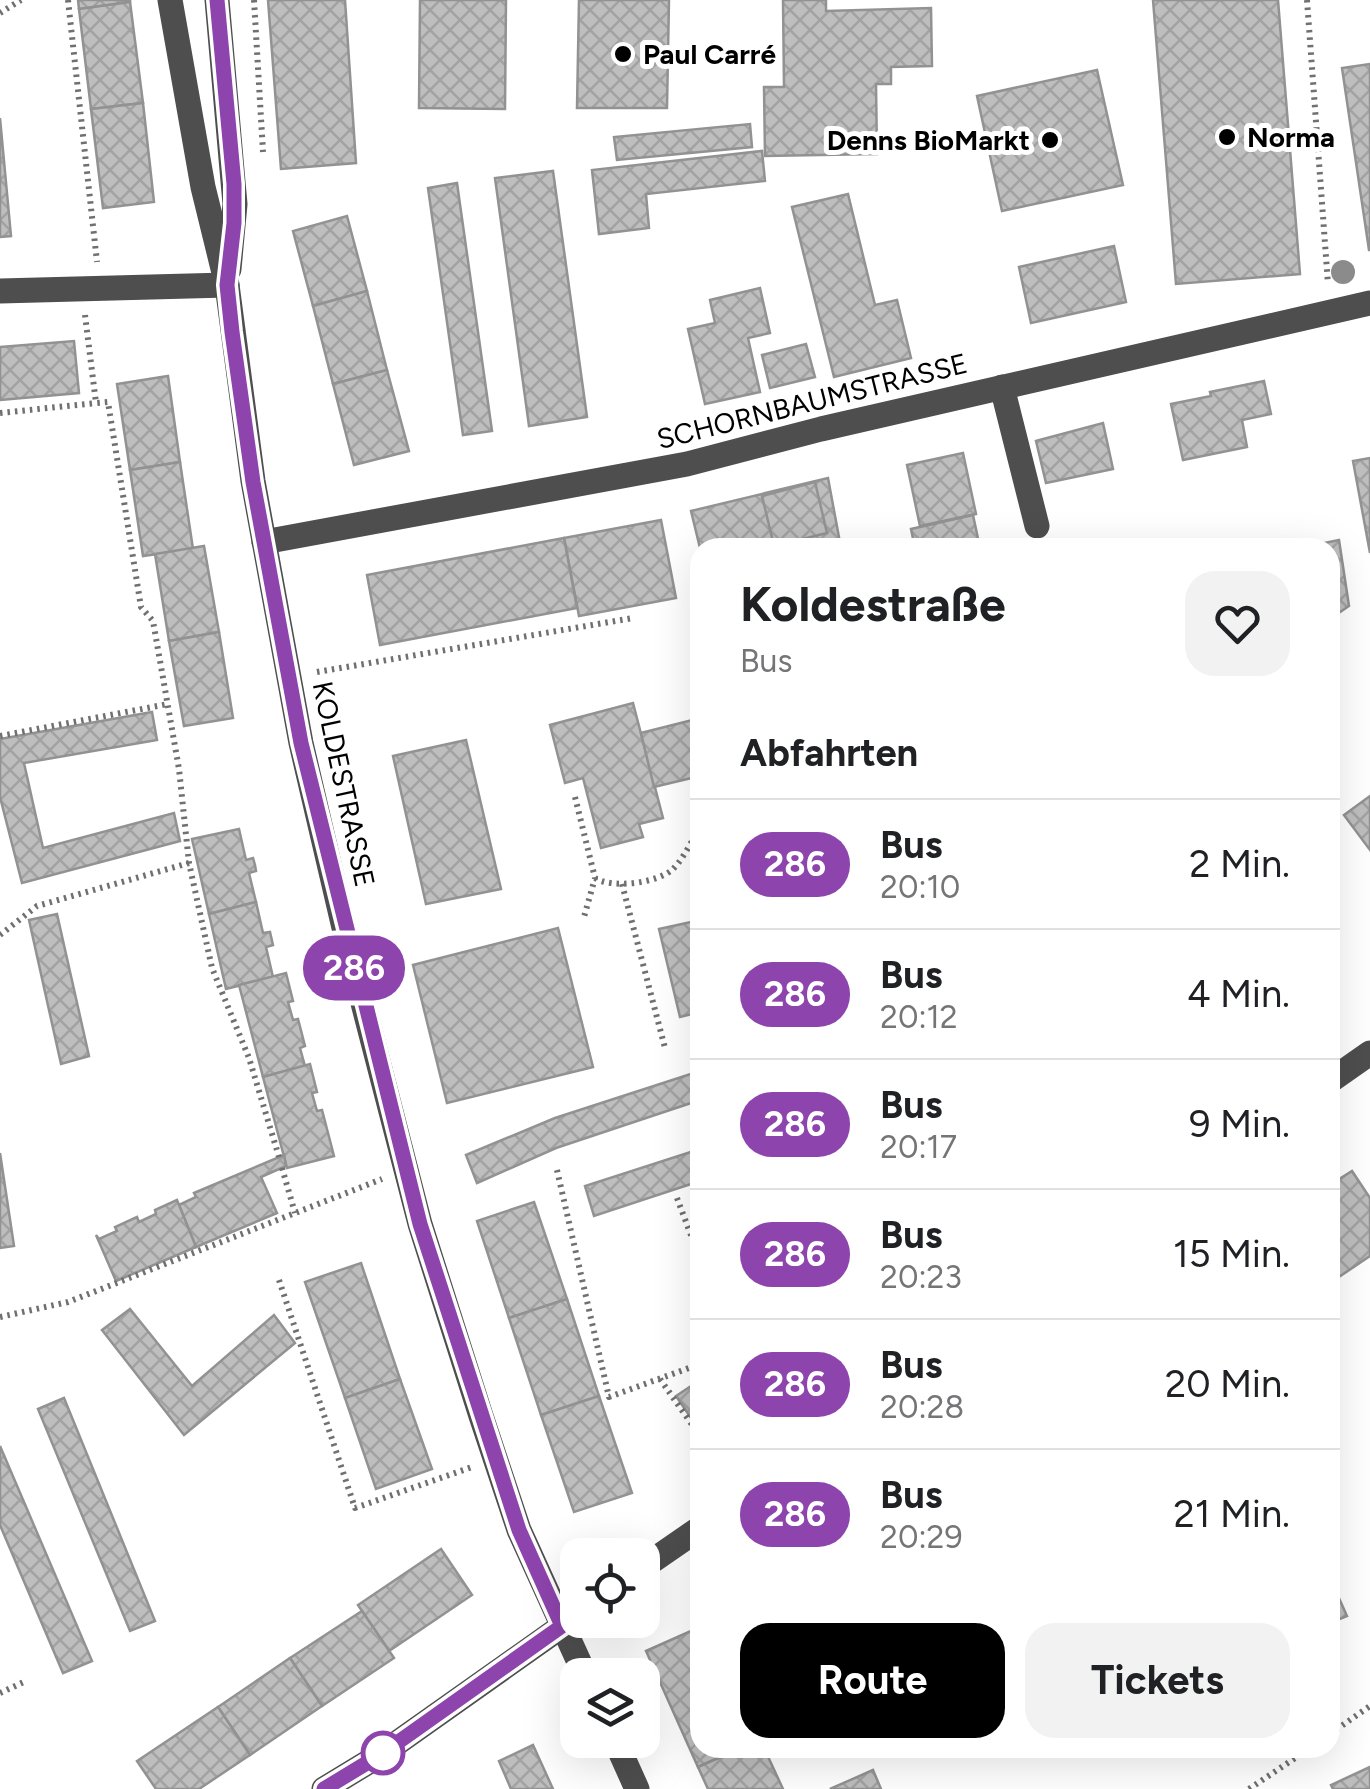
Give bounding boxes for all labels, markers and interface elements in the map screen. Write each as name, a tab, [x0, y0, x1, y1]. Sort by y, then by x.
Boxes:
place label: Paul Carré	[643, 37, 776, 71]
marker: Paul Carré	[612, 43, 634, 65]
place label: Norma	[1247, 120, 1335, 154]
place label: Denns BioMarkt	[827, 123, 1030, 157]
marker: Norma	[1216, 126, 1238, 148]
marker: Denns BioMarkt	[1039, 129, 1061, 151]
street label: SCHORNBAUMSTRASSE	[653, 346, 971, 456]
button: heart	[1185, 571, 1290, 676]
text: Koldestraße	[740, 575, 1006, 633]
text: Bus	[740, 642, 792, 680]
street label: KOLDESTRASSE	[306, 678, 382, 890]
text: Abfahrten	[740, 730, 918, 776]
text: Bus	[880, 822, 943, 868]
text: 2 Min.	[1189, 841, 1290, 887]
text: 286	[764, 843, 826, 885]
text: 20:10	[880, 868, 960, 906]
line badge: 286	[296, 936, 412, 1000]
text: 286	[323, 947, 385, 989]
text: Bus	[880, 952, 943, 998]
text: 4 Min.	[1187, 971, 1290, 1017]
text: 286	[764, 973, 826, 1015]
text: 20:12	[880, 998, 958, 1036]
text: Bus	[880, 1082, 943, 1128]
text: 9 Min.	[1189, 1101, 1290, 1147]
text: 286	[764, 1103, 826, 1145]
text: 20:17	[880, 1128, 957, 1166]
text: Bus	[880, 1212, 943, 1258]
text: 15 Min.	[1173, 1231, 1290, 1277]
text: 286	[764, 1233, 826, 1275]
text: 20:23	[880, 1258, 962, 1296]
text: Bus	[880, 1342, 943, 1388]
text: 20 Min.	[1165, 1361, 1290, 1407]
text: 286	[764, 1363, 826, 1405]
text: 20:28	[880, 1388, 964, 1426]
text: Bus	[880, 1472, 943, 1518]
text: 21 Min.	[1174, 1491, 1290, 1537]
text: 286	[764, 1493, 826, 1535]
text: 20:29	[880, 1518, 963, 1556]
map controls	[560, 1538, 660, 1758]
button: locate	[560, 1538, 660, 1638]
button: Route	[740, 1623, 1005, 1738]
button: Tickets	[1025, 1623, 1290, 1738]
button: layers	[560, 1658, 660, 1758]
unlabelled marker	[362, 1732, 404, 1774]

